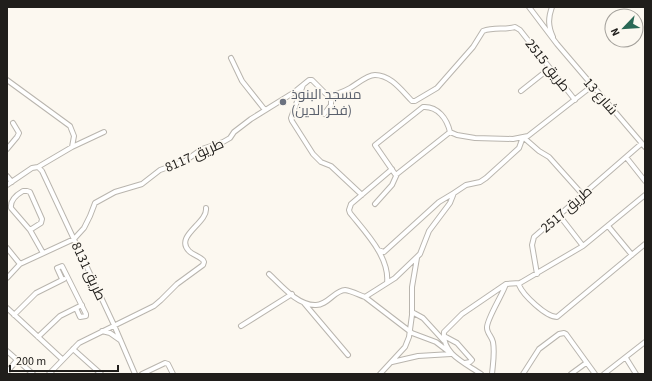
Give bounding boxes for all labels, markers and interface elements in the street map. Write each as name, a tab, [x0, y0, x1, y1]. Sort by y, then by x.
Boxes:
north arrow	[604, 8, 644, 48]
text: N	[607, 26, 624, 39]
street label: طريق 2515	[520, 35, 574, 96]
street label: شارع 13	[578, 74, 622, 120]
place label: مسجد البنوذ (فخر الدين)	[291, 85, 361, 121]
marker: مسجد البنوذ (فخر الدين)	[278, 97, 288, 107]
street label: طريق 8117	[162, 134, 227, 178]
street label: طريق 2517	[536, 182, 597, 238]
street label: طريق 8131	[66, 239, 110, 304]
scale bar	[10, 347, 118, 373]
text: 200 m	[16, 353, 46, 370]

